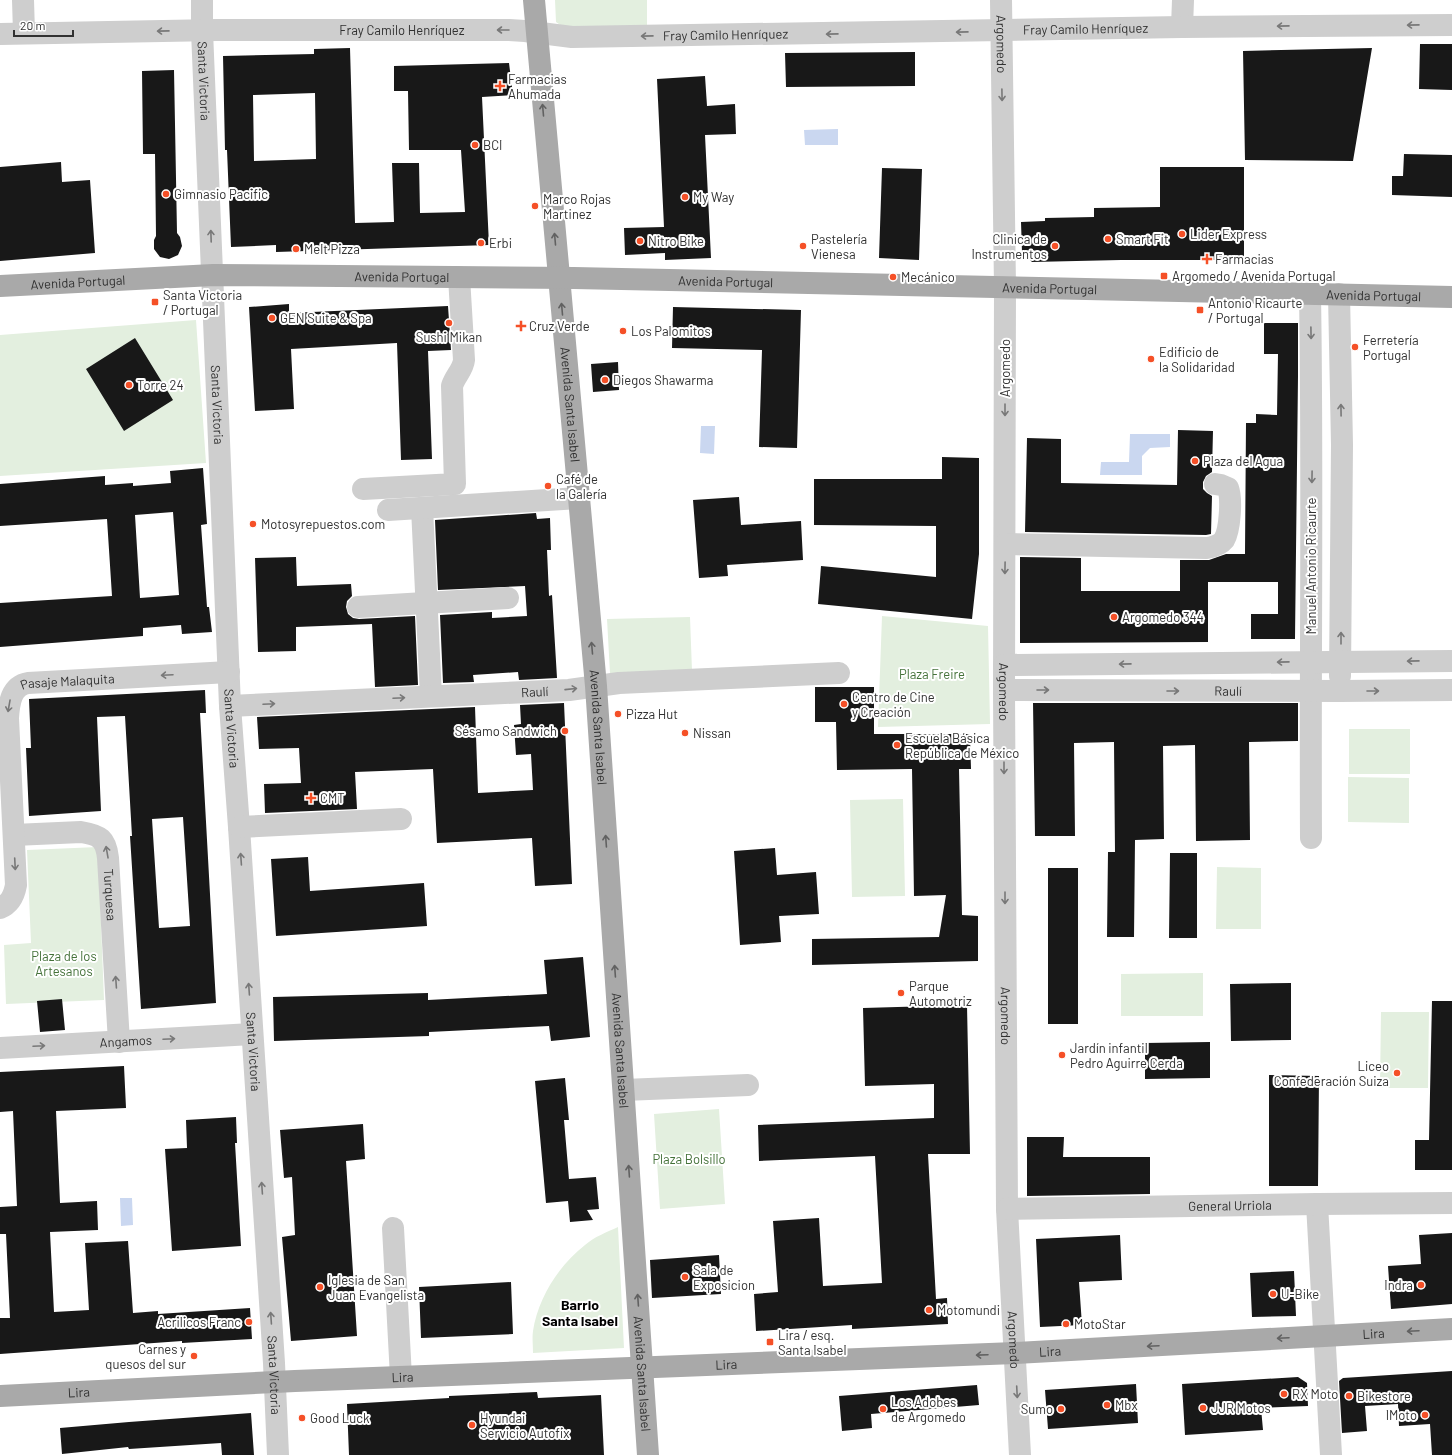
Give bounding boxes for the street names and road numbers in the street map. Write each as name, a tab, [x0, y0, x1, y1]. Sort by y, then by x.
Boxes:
street label: Argomedo	[993, 15, 1010, 73]
street label: Fray Camilo Henríquez	[1023, 20, 1148, 38]
street label: Fray Camilo Henríquez	[339, 22, 465, 38]
street label: Fray Camilo Henríquez	[663, 25, 788, 44]
street label: Santa Victoria	[194, 41, 214, 121]
street label: Avenida Portugal	[354, 268, 449, 285]
street label: Avenida Portugal	[30, 272, 126, 292]
street label: Avenida Portugal	[678, 272, 773, 290]
street label: Avenida Portugal	[1002, 279, 1097, 297]
street label: Avenida Portugal	[1326, 286, 1421, 304]
street label: Argomedo	[997, 339, 1013, 397]
street label: Avenida Santa Isabel	[557, 346, 584, 463]
street label: Santa Victoria	[208, 365, 227, 445]
street label: Manuel Antonio Ricaurte	[1303, 497, 1319, 634]
street label: Argomedo	[996, 663, 1012, 721]
street label: Avenida Santa Isabel	[587, 669, 611, 785]
street label: Pasaje Malaquita	[18, 670, 115, 693]
street label: Raulí	[521, 683, 549, 700]
street label: Raulí	[1214, 683, 1242, 699]
street label: Santa Victoria	[221, 688, 243, 769]
street label: Turquesa	[101, 868, 120, 921]
street label: Argomedo	[998, 987, 1014, 1045]
street label: Avenida Santa Isabel	[609, 992, 633, 1109]
street label: Santa Victoria	[243, 1011, 264, 1092]
street label: Angamos	[99, 1032, 152, 1050]
street label: General Urriola	[1188, 1197, 1272, 1214]
street label: Argomedo	[1004, 1310, 1023, 1369]
street label: Avenida Santa Isabel	[631, 1315, 654, 1432]
street label: Lira	[1362, 1325, 1385, 1342]
street label: Santa Victoria	[264, 1335, 284, 1415]
street label: Lira	[1039, 1342, 1061, 1360]
street label: Lira	[715, 1356, 738, 1373]
street label: Lira	[391, 1368, 414, 1385]
street label: Lira	[67, 1383, 90, 1401]

